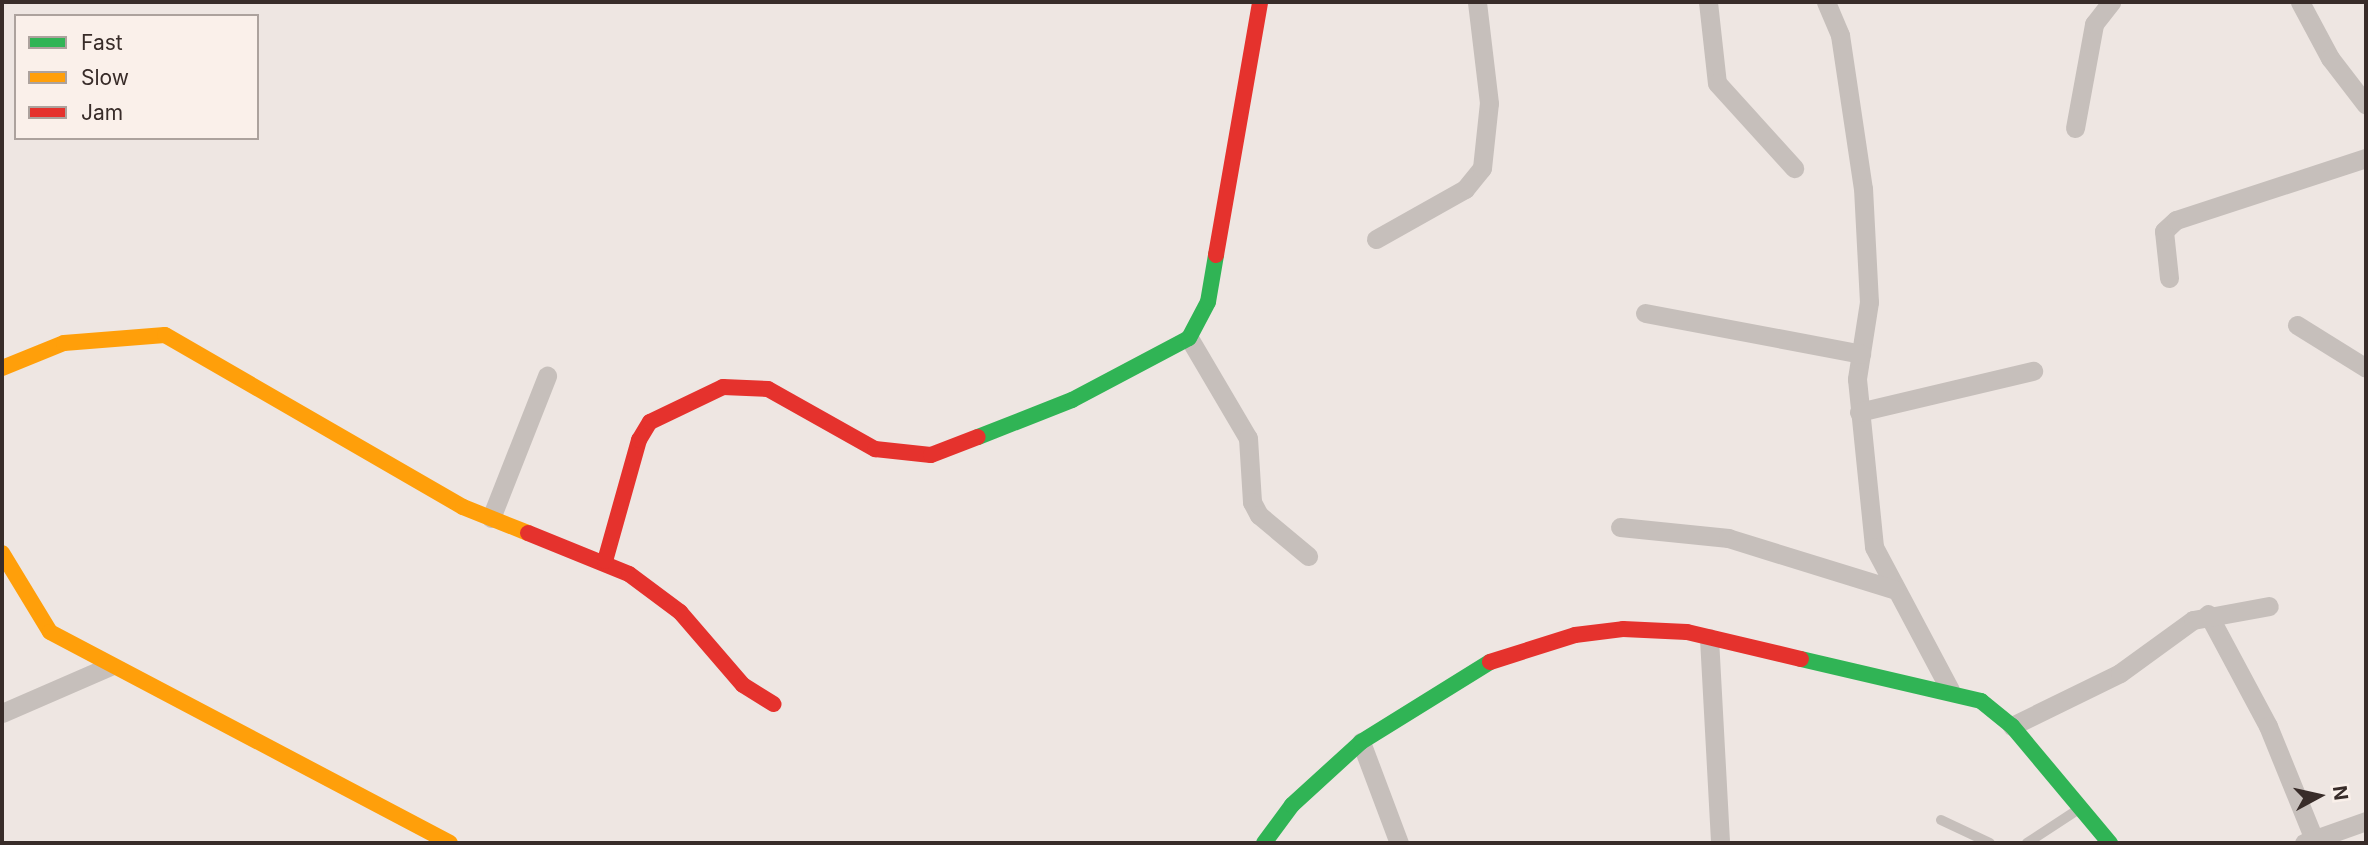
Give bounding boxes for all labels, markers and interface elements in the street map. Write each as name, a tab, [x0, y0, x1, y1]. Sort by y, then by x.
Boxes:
legend	[14, 14, 259, 140]
text: Fast	[81, 30, 123, 55]
text: Slow	[81, 65, 129, 90]
text: Jam	[81, 100, 123, 125]
north arrow	[2284, 761, 2354, 831]
text: N	[2328, 784, 2353, 802]

